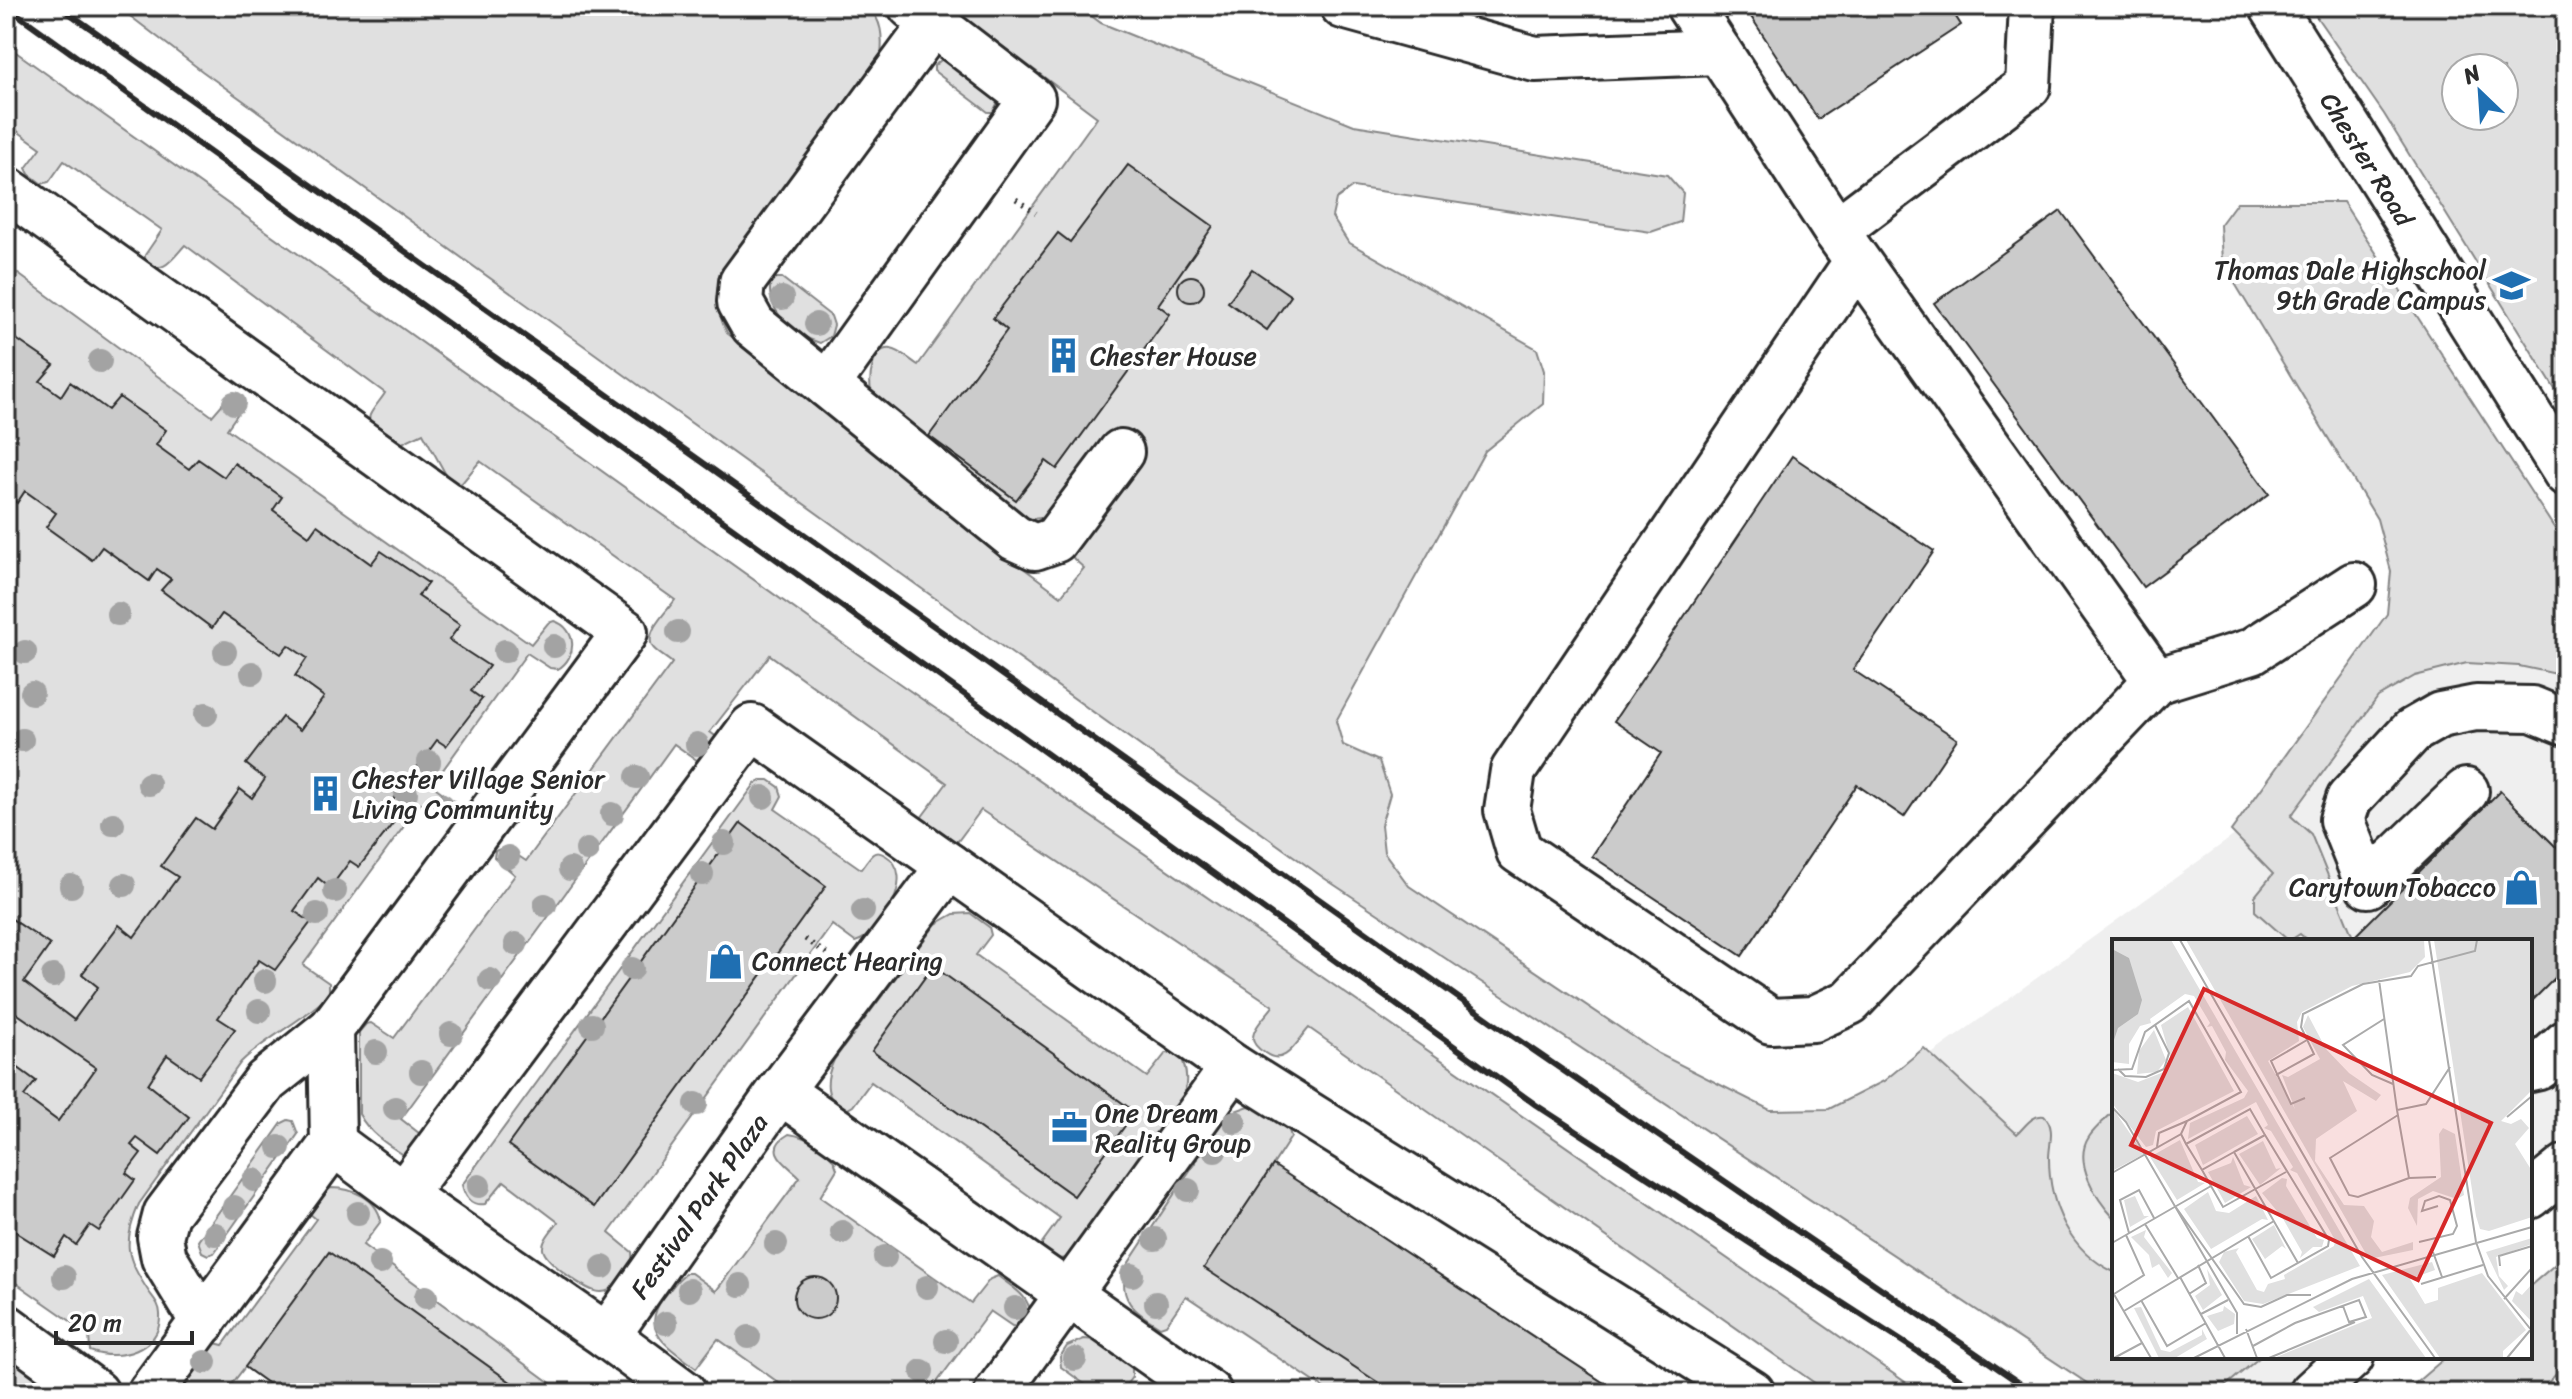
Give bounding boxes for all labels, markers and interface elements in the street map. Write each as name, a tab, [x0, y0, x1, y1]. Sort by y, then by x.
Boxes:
north arrow	[2440, 52, 2520, 132]
text: N	[2456, 53, 2488, 96]
street label: Chester Road	[2307, 82, 2428, 238]
place label: Thomas Dale Highschool 9th Grade Campus	[2214, 247, 2487, 323]
school or university icon: Thomas Dale Highschool 9th Grade Campus	[2493, 266, 2531, 304]
place label: Chester House	[1090, 333, 1257, 379]
building icon: Chester House	[1045, 337, 1083, 375]
place label: Chester Village Senior Living Community	[352, 756, 606, 832]
building icon: Chester Village Senior Living Community	[307, 775, 345, 813]
place label: Carytown Tobacco	[2289, 864, 2496, 910]
shop icon: Carytown Tobacco	[2503, 868, 2541, 906]
place label: Connect Hearing	[752, 938, 943, 984]
inset map	[2112, 939, 2532, 1359]
shop icon: Connect Hearing	[707, 942, 745, 980]
place label: One Dream Reality Group	[1095, 1090, 1251, 1166]
street label: Festival Park Plaza	[617, 1103, 781, 1309]
office icon: One Dream Reality Group	[1050, 1109, 1088, 1147]
scale bar	[56, 1295, 192, 1345]
text: 20 m	[68, 1302, 122, 1344]

